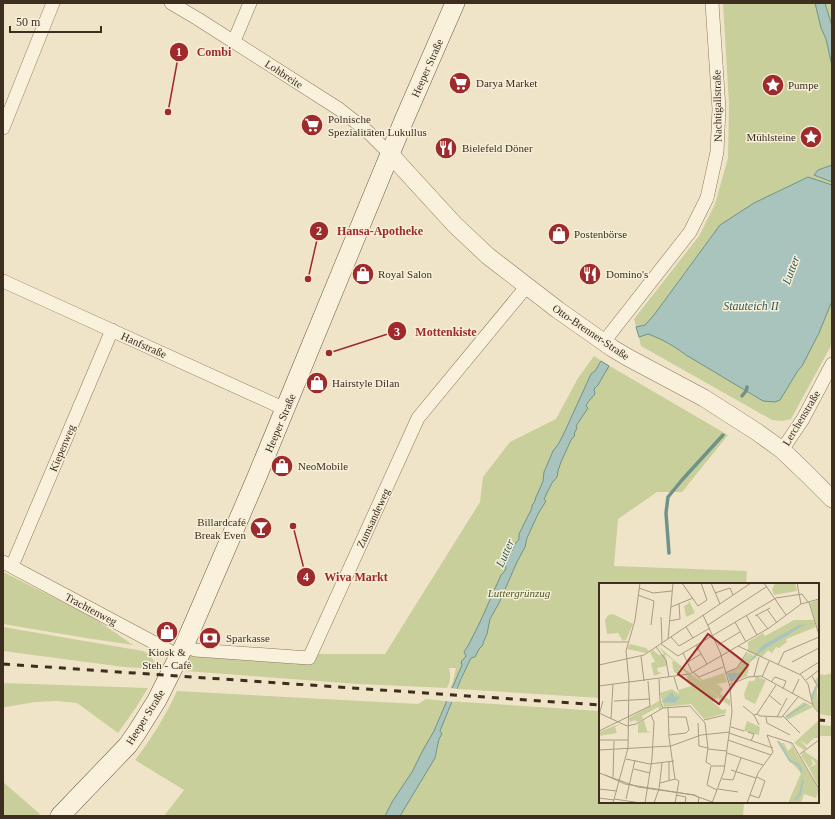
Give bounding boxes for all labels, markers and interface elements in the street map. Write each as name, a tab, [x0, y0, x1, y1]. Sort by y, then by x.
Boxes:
scale bar	[10, 8, 101, 34]
text: 50 m	[16, 15, 41, 29]
street label: Heeper Straße	[409, 37, 445, 99]
callout: Combi	[169, 40, 239, 64]
text: 1	[176, 45, 182, 59]
text: Combi	[197, 45, 232, 59]
street label: Lohbreite	[263, 57, 305, 91]
supermarket icon: Darya Market	[447, 70, 473, 96]
street label: Nachtigallstraße	[710, 70, 724, 142]
place icon: Pumpe	[760, 72, 786, 98]
place label: Darya Market	[476, 77, 537, 89]
place label: Pumpe	[788, 79, 819, 91]
supermarket icon: Polnische Spezialitäten Lukullus	[299, 112, 325, 138]
place label: Polnische Spezialitäten Lukullus	[328, 113, 427, 138]
place icon: Mühlsteine	[798, 124, 824, 150]
place label: Mühlsteine	[747, 131, 796, 143]
restaurant icon: Bielefeld Döner	[433, 135, 459, 161]
place label: Bielefeld Döner	[462, 142, 533, 154]
callout: Hansa-Apotheke	[309, 219, 431, 243]
shop icon: Postenbörse	[546, 221, 572, 247]
text: 2	[316, 224, 322, 238]
text: Hansa-Apotheke	[337, 224, 424, 238]
place label: Postenbörse	[574, 228, 627, 240]
water label: Lutter	[779, 253, 803, 287]
shop icon: Royal Salon	[350, 261, 376, 287]
restaurant icon: Domino's	[577, 261, 603, 287]
place label: Royal Salon	[378, 268, 433, 280]
place label: Domino's	[606, 268, 648, 280]
water label: Stauteich II	[723, 299, 780, 313]
street label: Otto-Brenner-Straße	[550, 302, 632, 362]
callout: Mottenkiste	[387, 319, 485, 343]
text: 3	[394, 325, 400, 339]
text: Mottenkiste	[415, 325, 477, 339]
street label: Hanfstraße	[120, 330, 169, 360]
shop icon: Hairstyle Dilan	[304, 370, 330, 396]
place label: Hairstyle Dilan	[332, 377, 400, 389]
street label: Lerchenstraße	[780, 388, 822, 448]
street label: Heeper Straße	[262, 392, 298, 454]
street label: Kiepenweg	[47, 422, 78, 473]
shop icon: NeoMobile	[269, 453, 295, 479]
place label: NeoMobile	[298, 460, 348, 472]
street label: Zumsandeweg	[354, 486, 392, 550]
bar icon: Billardcafé Break Even	[248, 515, 274, 541]
place label: Billardcafé Break Even	[194, 516, 246, 541]
water label: Lutter	[492, 536, 517, 570]
callout: Wiva Markt	[296, 565, 396, 589]
text: 4	[303, 570, 309, 584]
text: Wiva Markt	[324, 570, 388, 584]
inset map	[599, 583, 819, 803]
park label: Luttergrünzug	[487, 587, 551, 599]
street label: Trachtenweg	[63, 590, 119, 628]
shop icon: Kiosk & Steh - Cafè	[154, 619, 180, 645]
bank icon: Sparkasse	[197, 625, 223, 651]
place label: Sparkasse	[226, 632, 270, 644]
place label: Kiosk & Steh - Cafè	[142, 646, 192, 671]
street label: Heeper Straße	[123, 687, 167, 747]

